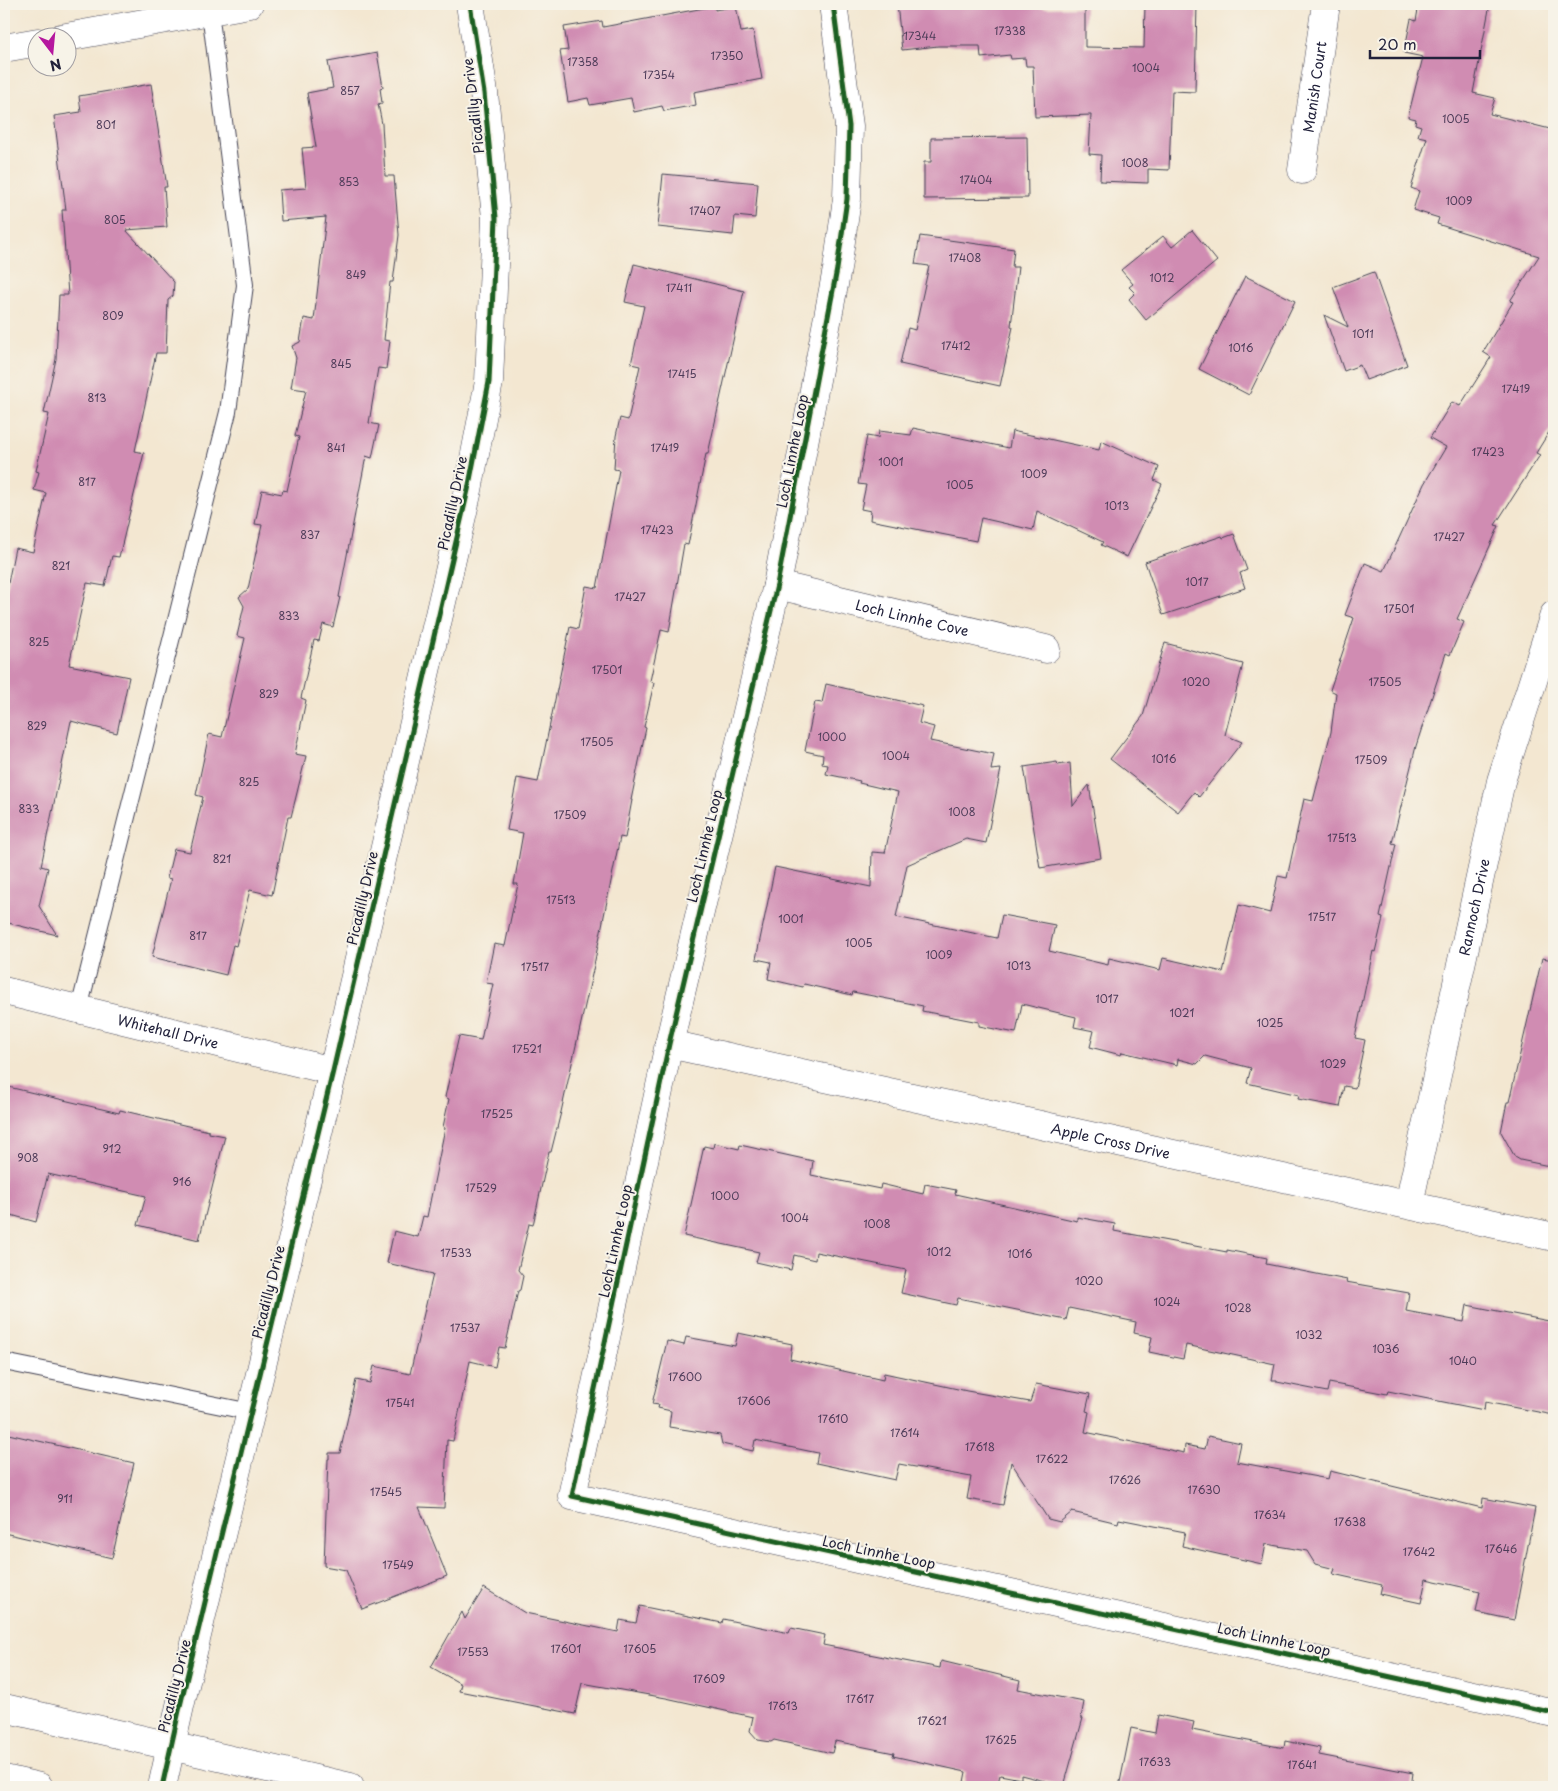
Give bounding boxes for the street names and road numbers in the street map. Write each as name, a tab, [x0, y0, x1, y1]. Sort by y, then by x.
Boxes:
street label: Manish Court	[1297, 40, 1331, 134]
street label: Picadilly Drive	[457, 57, 489, 155]
street label: Loch Linnhe Loop	[771, 392, 813, 510]
street label: Picadilly Drive	[432, 454, 472, 552]
street label: Loch Linnhe Cove	[853, 594, 971, 641]
street label: Loch Linnhe Loop	[681, 787, 727, 905]
street label: Picadilly Drive	[341, 849, 383, 947]
street label: Rannoch Drive	[1453, 856, 1494, 957]
street label: Whitehall Drive	[116, 1009, 221, 1053]
street label: Apple Cross Drive	[1049, 1117, 1172, 1164]
street label: Loch Linnhe Loop	[593, 1182, 637, 1300]
street label: Picadilly Drive	[246, 1243, 290, 1341]
street label: Loch Linnhe Loop	[820, 1530, 938, 1574]
street label: Loch Linnhe Loop	[1215, 1617, 1333, 1661]
street label: Picadilly Drive	[152, 1637, 196, 1735]

